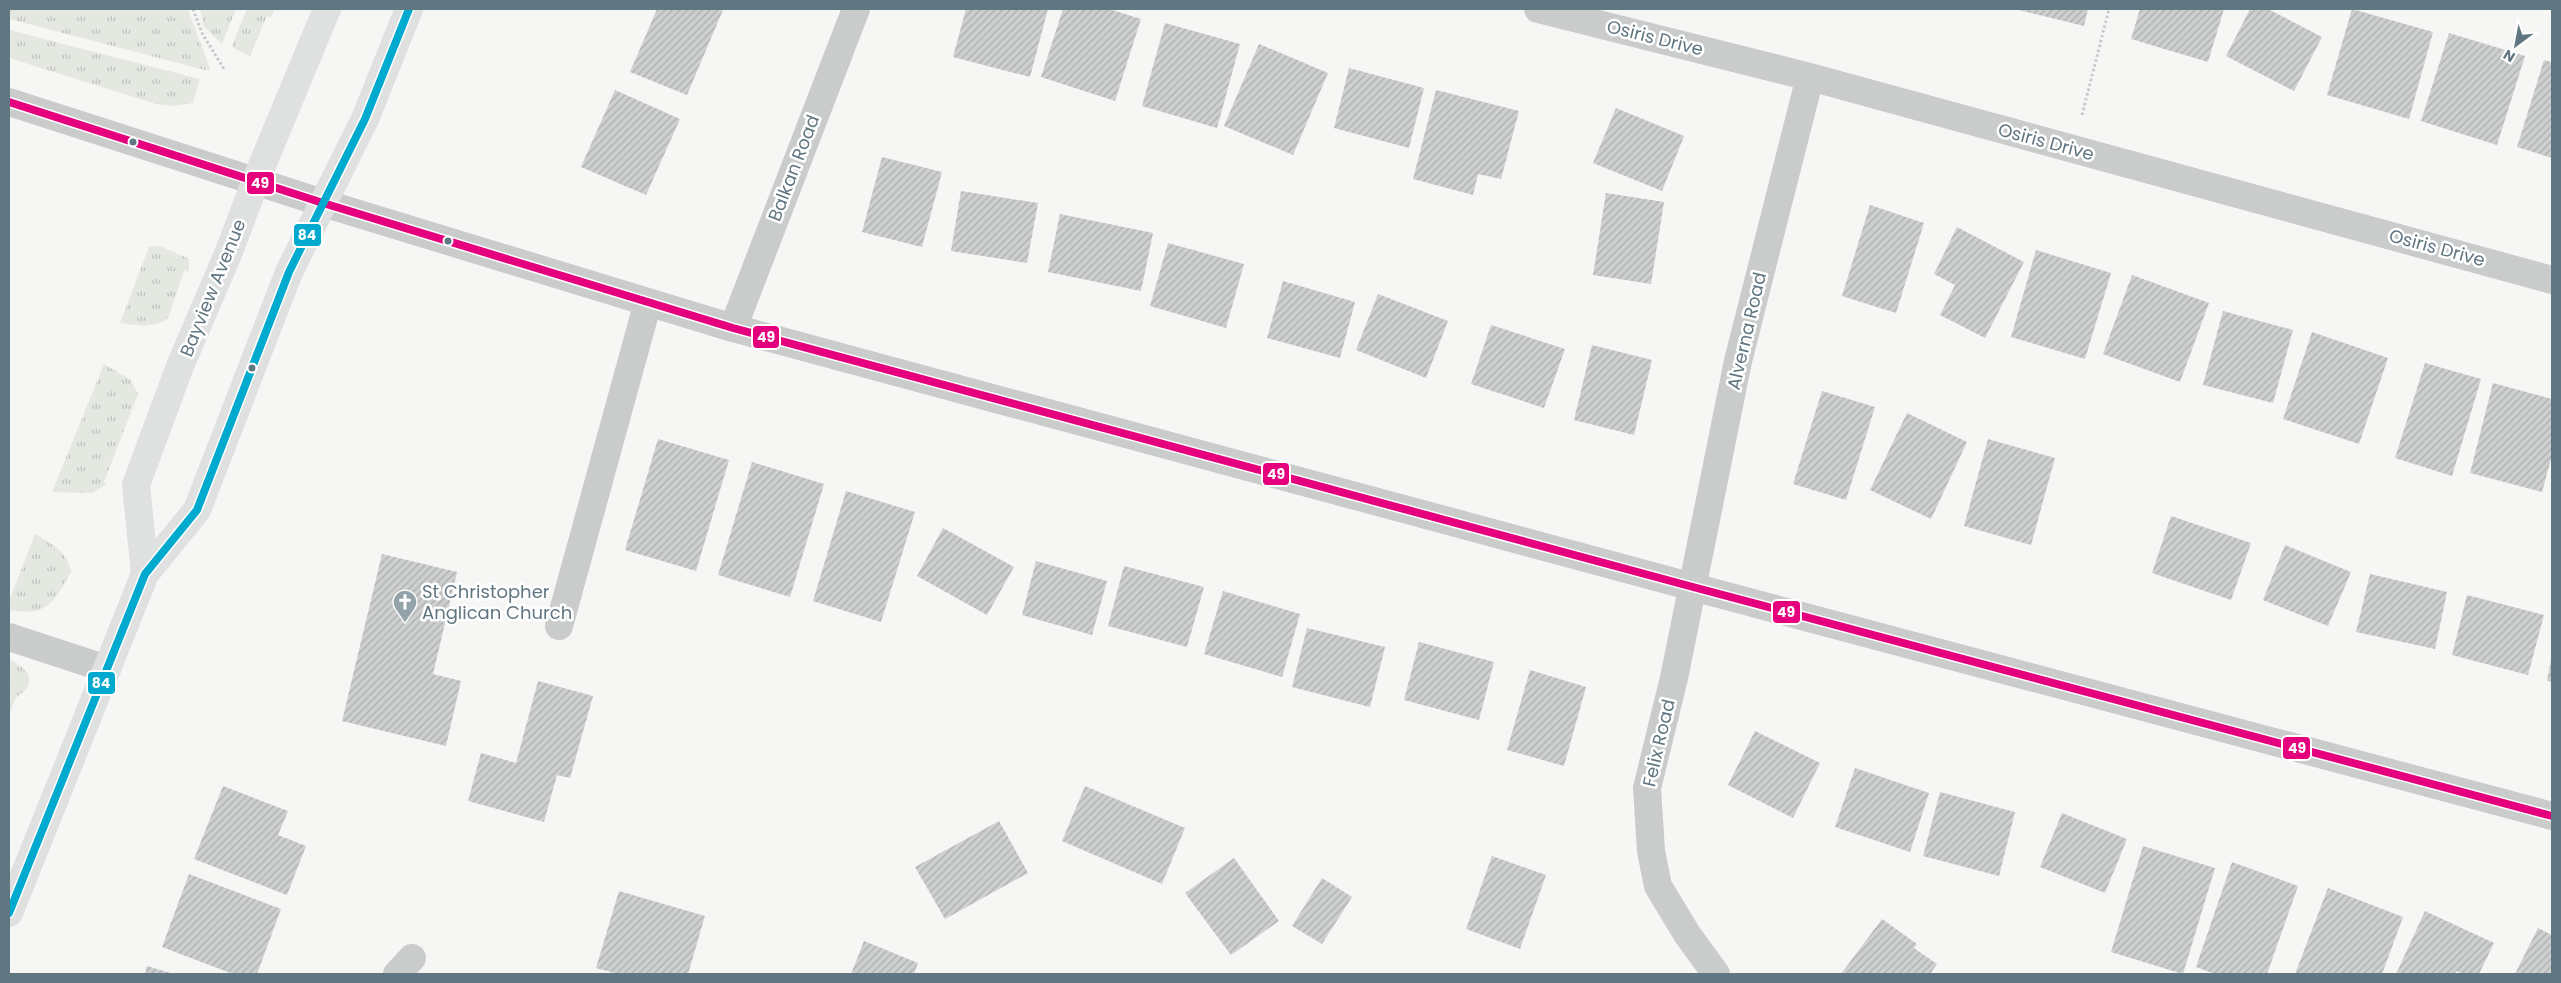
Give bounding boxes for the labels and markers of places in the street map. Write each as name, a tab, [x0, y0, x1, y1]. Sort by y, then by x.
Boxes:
unlabelled marker	[128, 137, 138, 147]
unlabelled marker	[443, 236, 453, 246]
unlabelled marker	[247, 363, 257, 373]
place label: St Christopher Anglican Church	[422, 579, 572, 625]
church icon: St Christopher Anglican Church	[392, 589, 418, 623]

